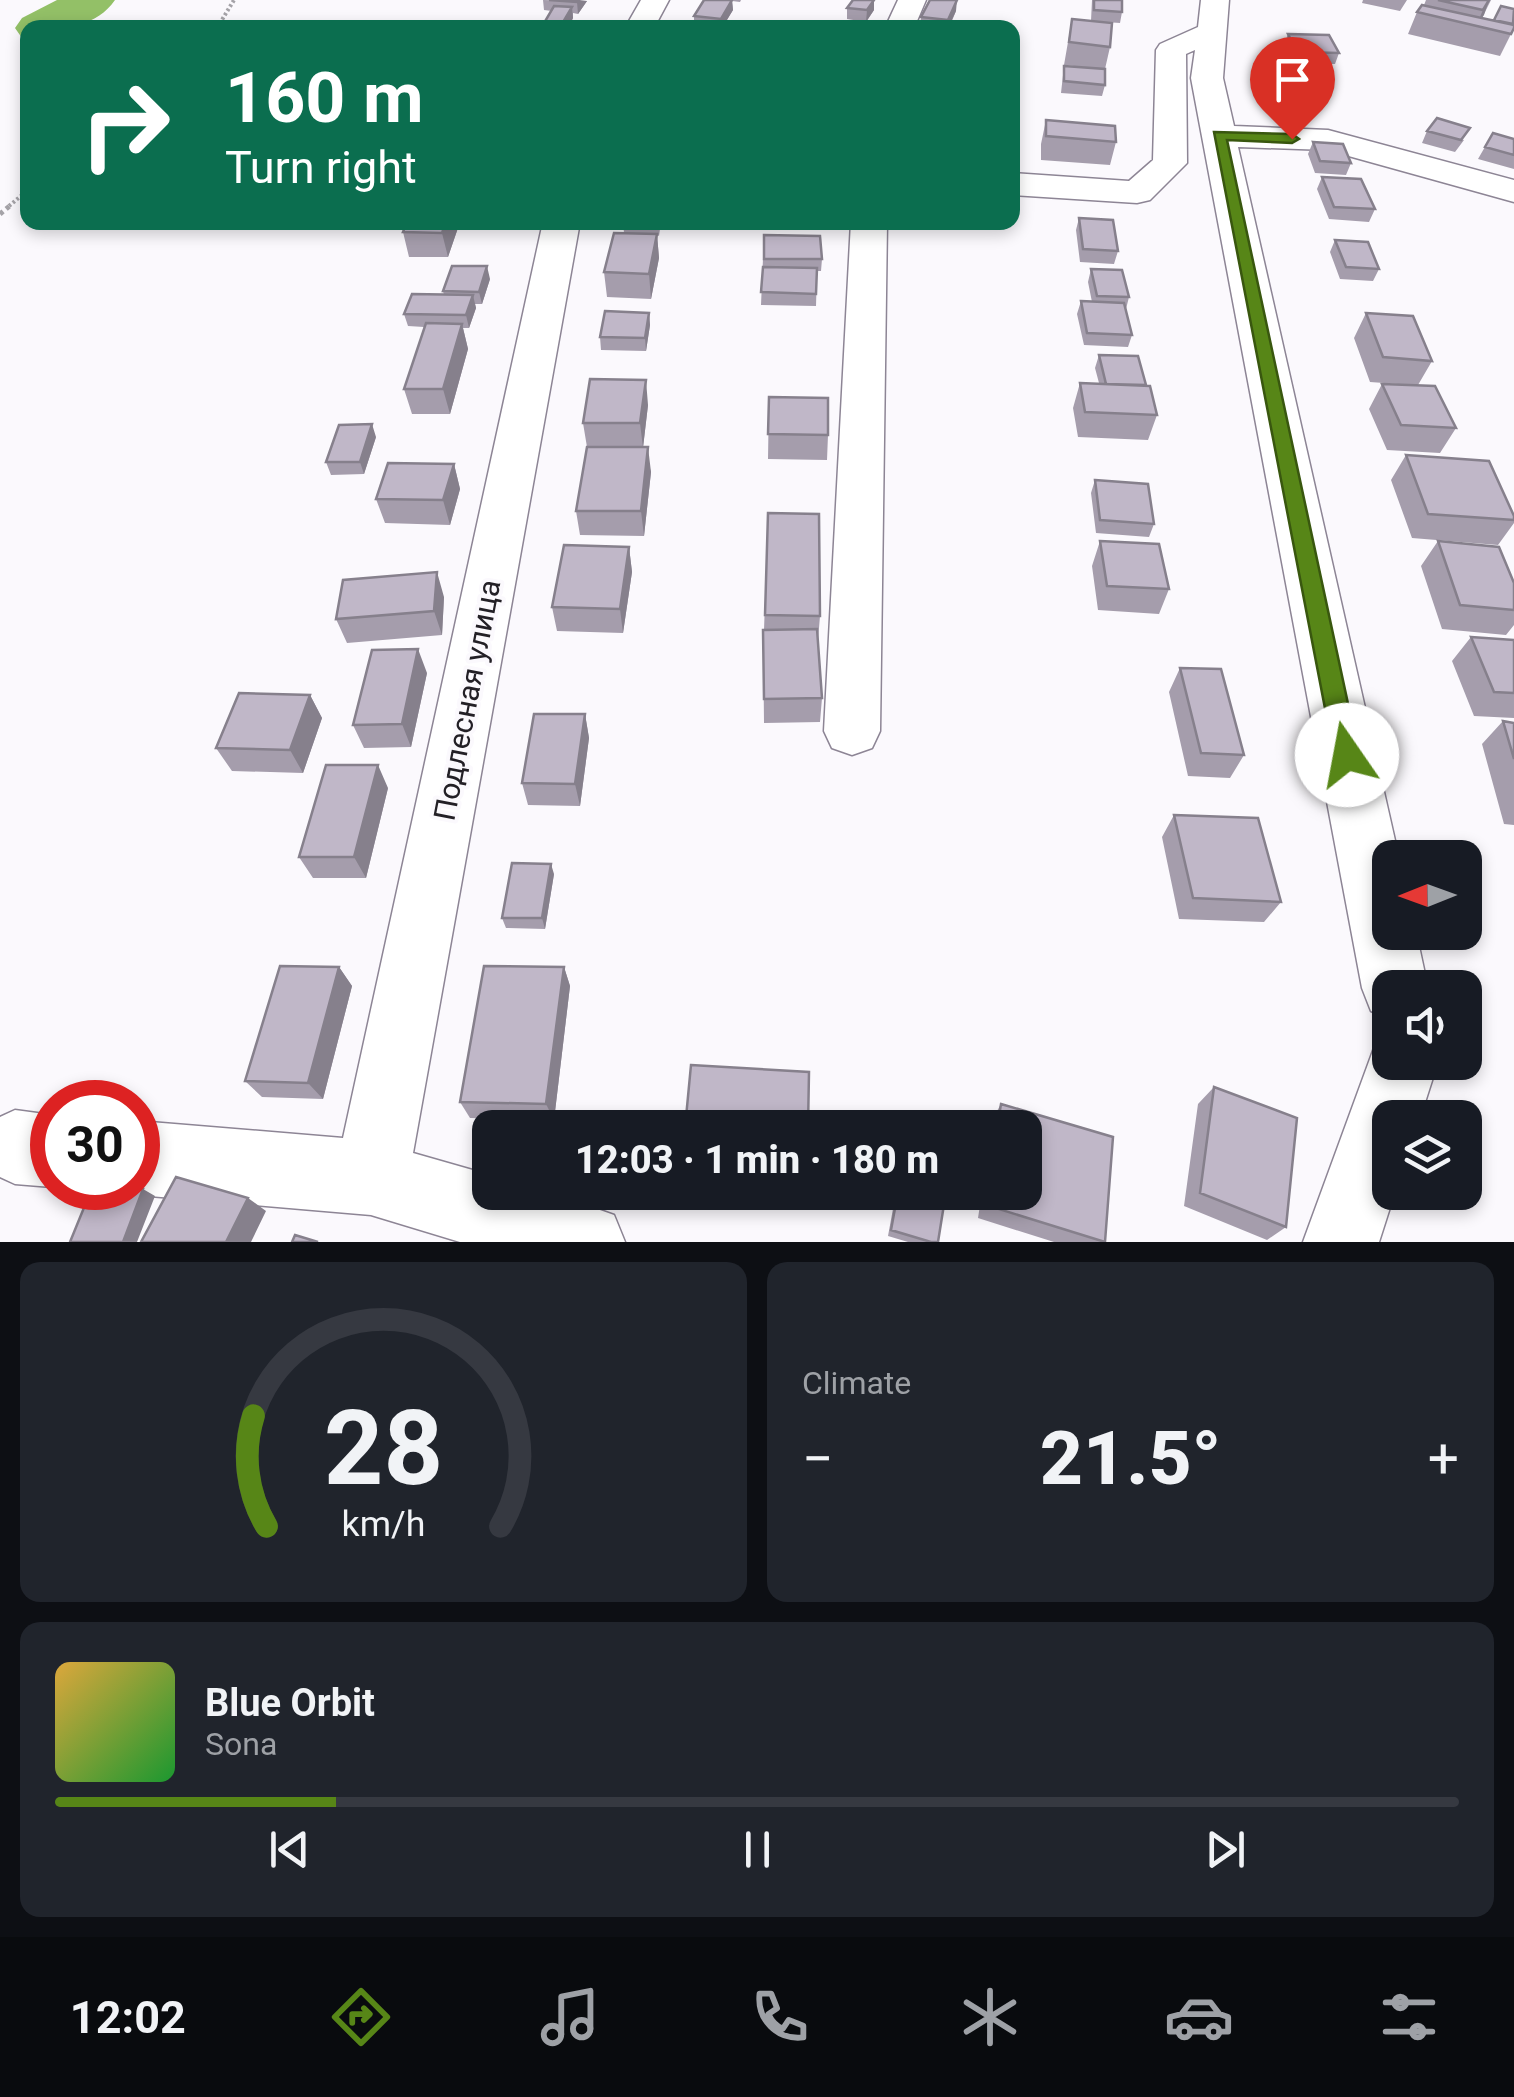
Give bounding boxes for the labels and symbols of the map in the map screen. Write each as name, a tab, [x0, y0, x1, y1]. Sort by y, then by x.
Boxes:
pin	[1250, 37, 1335, 140]
street label: Подлесная улица	[427, 577, 507, 823]
position arrow	[1295, 703, 1399, 807]
north arrow	[1372, 840, 1482, 950]
speed limit sign: 30	[30, 1080, 160, 1210]

